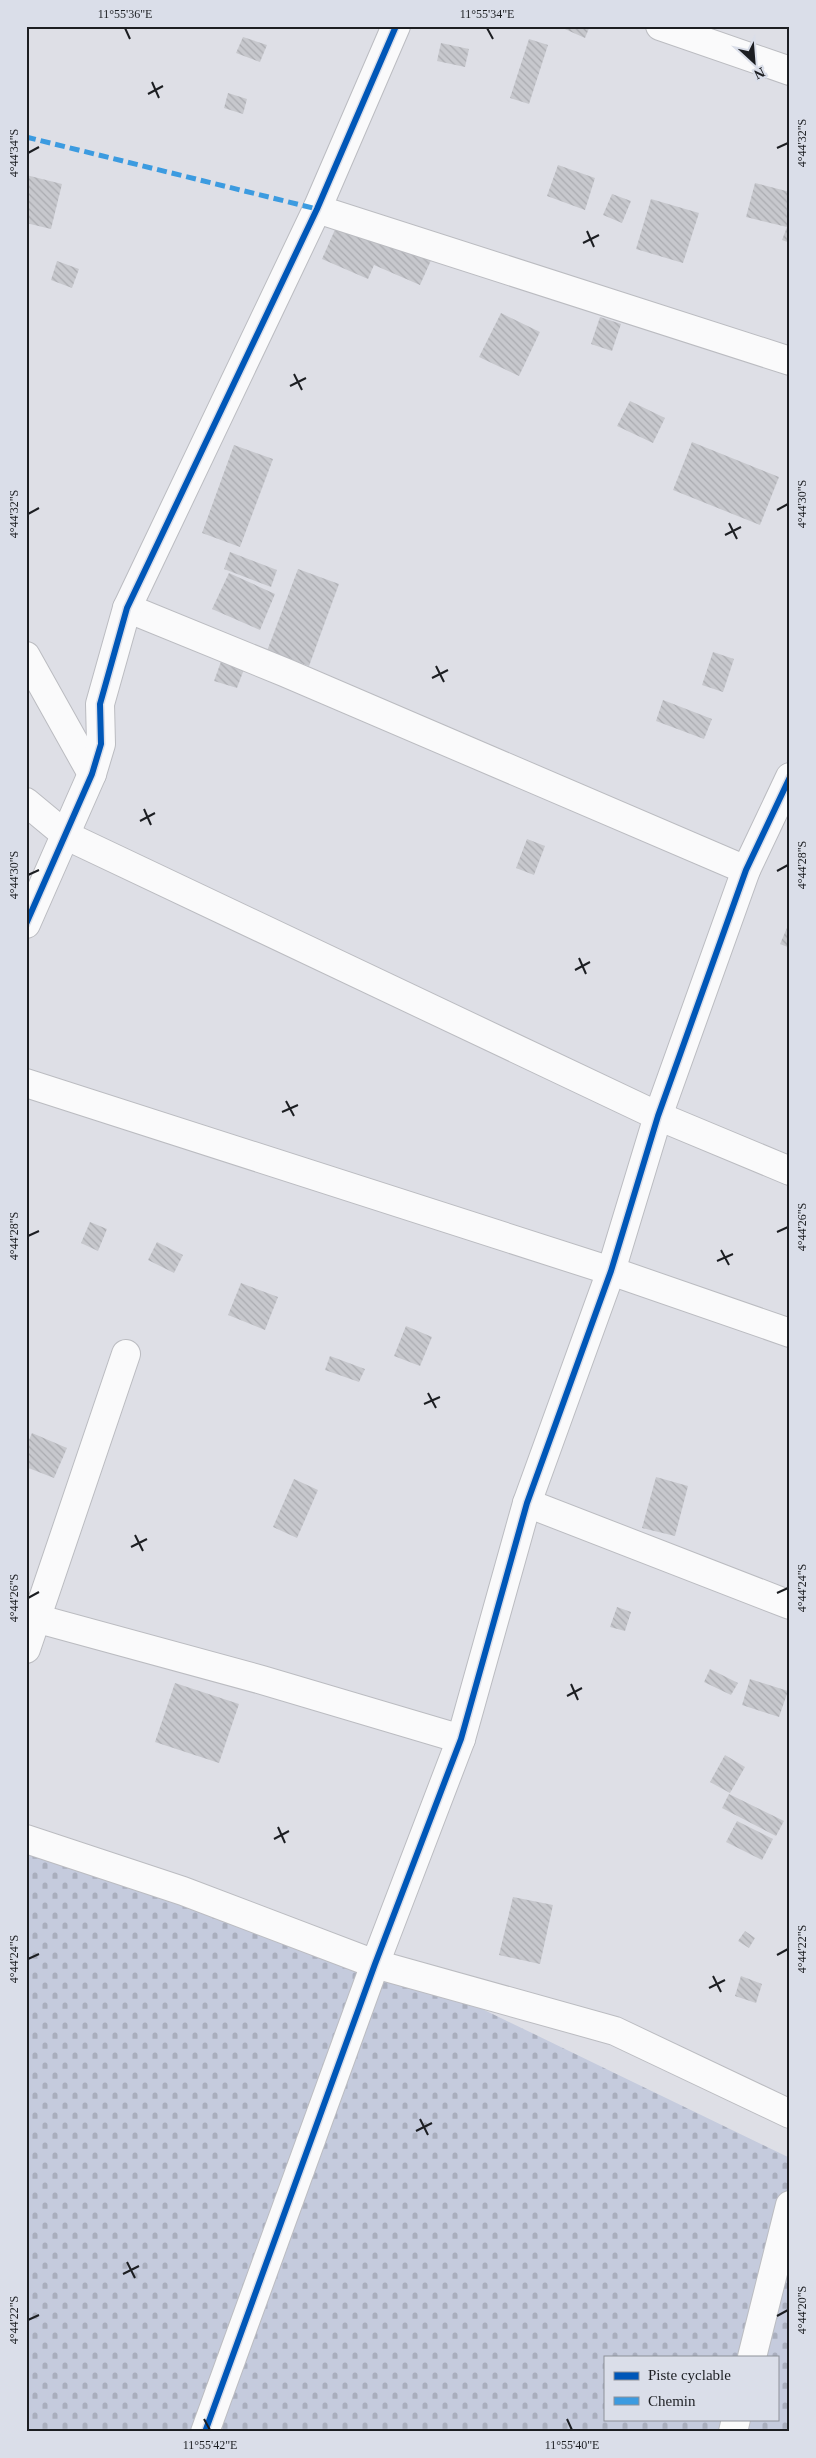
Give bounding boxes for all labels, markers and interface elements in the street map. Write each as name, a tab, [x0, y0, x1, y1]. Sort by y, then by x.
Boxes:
text: 11°55'36"E	[98, 7, 152, 21]
text: 11°55'34"E	[460, 7, 514, 21]
north arrow	[728, 38, 778, 88]
text: N	[752, 64, 767, 82]
text: 4°44'32"S	[795, 119, 809, 167]
text: 4°44'34"S	[7, 129, 21, 177]
text: 4°44'30"S	[795, 480, 809, 528]
text: 4°44'32"S	[7, 490, 21, 538]
text: 4°44'28"S	[795, 841, 809, 889]
text: 4°44'30"S	[7, 851, 21, 899]
text: 4°44'26"S	[795, 1203, 809, 1251]
text: 4°44'28"S	[7, 1212, 21, 1260]
text: 4°44'24"S	[795, 1564, 809, 1612]
text: 4°44'26"S	[7, 1574, 21, 1622]
text: 4°44'22"S	[795, 1925, 809, 1973]
text: 4°44'24"S	[7, 1935, 21, 1983]
text: 4°44'20"S	[795, 2286, 809, 2334]
text: 4°44'22"S	[7, 2296, 21, 2344]
legend	[604, 2356, 778, 2420]
text: Piste cyclable	[648, 2367, 731, 2383]
text: Chemin	[648, 2393, 696, 2409]
text: 11°55'42"E	[183, 2438, 237, 2452]
text: 11°55'40"E	[545, 2438, 599, 2452]

